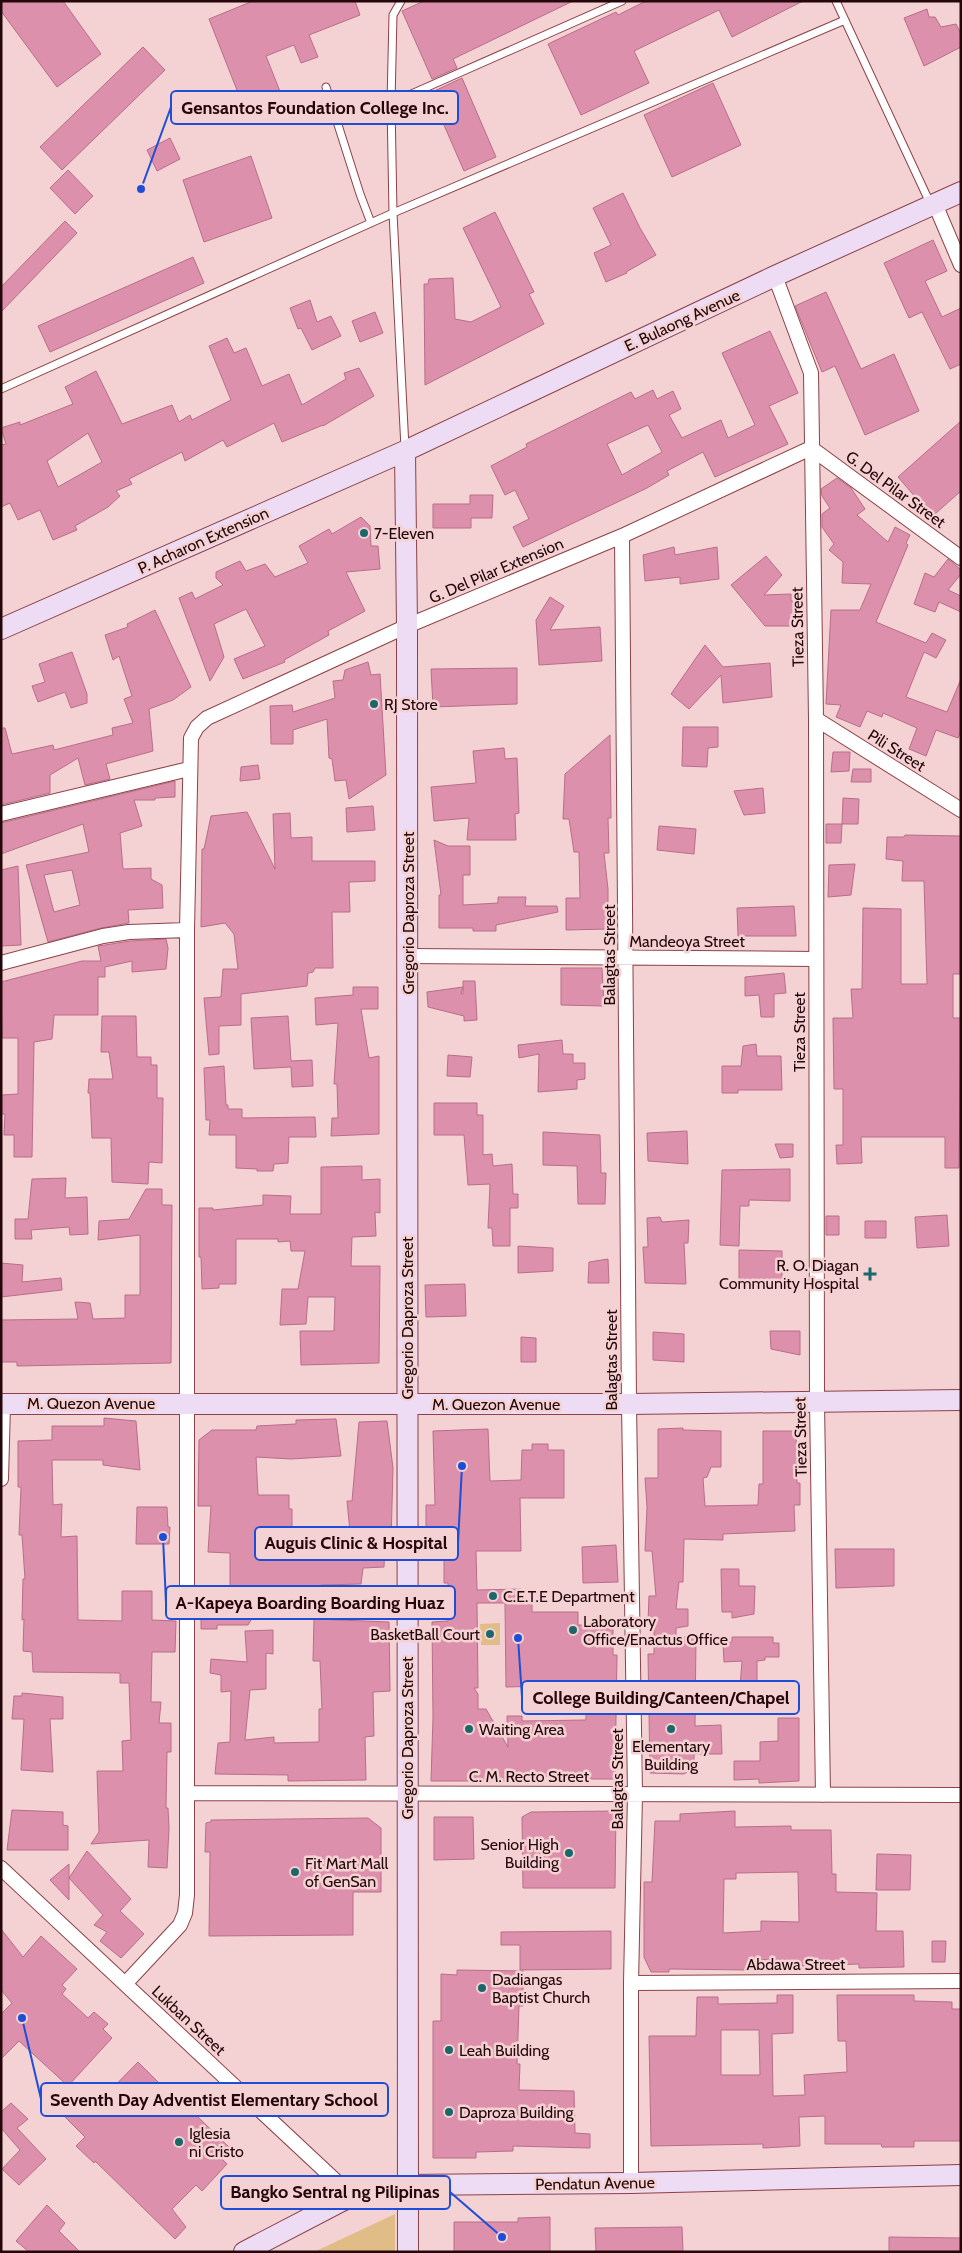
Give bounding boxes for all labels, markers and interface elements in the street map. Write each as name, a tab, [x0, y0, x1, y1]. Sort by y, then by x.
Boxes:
callout: Gensantos Foundation College Inc.	[171, 91, 458, 124]
text: Gensantos Foundation College Inc.	[181, 97, 449, 119]
street label: E. Bulaong Avenue	[621, 285, 743, 356]
street label: G. Del Pilar Street	[842, 447, 950, 532]
street label: P. Acharon Extension	[135, 503, 271, 578]
place label: 7-Eleven	[374, 524, 434, 543]
marker: 7-Eleven	[358, 527, 370, 539]
street label: G. Del Pilar Extension	[426, 534, 566, 607]
street label: Tieza Street	[787, 586, 808, 667]
place label: RJ Store	[384, 695, 438, 714]
marker: RJ Store	[368, 698, 380, 710]
street label: Pili Street	[864, 725, 930, 776]
street label: Gregorio Daproza Street	[399, 831, 418, 994]
street label: Balagtas Street	[600, 904, 619, 1006]
street label: Mandeoya Street	[629, 932, 745, 951]
street label: Tieza Street	[790, 991, 809, 1072]
street label: Gregorio Daproza Street	[398, 1236, 417, 1399]
place label: R. O. Diagan Community Hospital	[719, 1256, 859, 1293]
marker: R. O. Diagan Community Hospital	[863, 1267, 877, 1281]
street label: Balagtas Street	[602, 1309, 621, 1411]
street label: M. Quezon Avenue	[27, 1394, 155, 1413]
street label: M. Quezon Avenue	[432, 1395, 560, 1414]
street label: Tieza Street	[790, 1396, 811, 1477]
callout: Auguis Clinic & Hospital	[255, 1527, 458, 1560]
text: Auguis Clinic & Hospital	[265, 1532, 448, 1554]
callout: A-Kapeya Boarding Boarding Huaz	[166, 1586, 455, 1619]
place label: C.E.T.E Department	[503, 1587, 635, 1606]
marker: C.E.T.E Department	[487, 1590, 499, 1602]
text: A-Kapeya Boarding Boarding Huaz	[175, 1592, 445, 1614]
place label: Laboratory Office/Enactus Office	[583, 1612, 728, 1649]
marker: Laboratory Office/Enactus Office	[567, 1624, 579, 1636]
place label: BasketBall Court	[370, 1625, 481, 1644]
marker: BasketBall Court	[484, 1628, 496, 1640]
street label: Gregorio Daproza Street	[398, 1656, 417, 1819]
callout: College Building/Canteen/Chapel	[522, 1681, 799, 1714]
text: College Building/Canteen/Chapel	[533, 1687, 790, 1709]
place label: Waiting Area	[479, 1720, 565, 1739]
marker: Waiting Area	[463, 1723, 475, 1735]
marker: Elementary Building	[665, 1723, 677, 1735]
street label: Balagtas Street	[608, 1728, 627, 1830]
place label: Elementary Building	[632, 1737, 710, 1774]
street label: C. M. Recto Street	[469, 1767, 590, 1786]
place label: Senior High Building	[480, 1835, 560, 1872]
marker: Senior High Building	[563, 1847, 575, 1859]
place label: Fit Mart Mall of GenSan	[305, 1854, 389, 1891]
marker: Fit Mart Mall of GenSan	[289, 1866, 301, 1878]
street label: Abdawa Street	[746, 1955, 846, 1974]
place label: Dadiangas Baptist Church	[492, 1970, 590, 2007]
street label: Lukban Street	[148, 1981, 230, 2060]
marker: Dadiangas Baptist Church	[476, 1982, 488, 1994]
place label: Leah Building	[459, 2041, 550, 2060]
marker: Leah Building	[443, 2044, 455, 2056]
callout: Seventh Day Adventist Elementary School	[41, 2083, 388, 2116]
text: Seventh Day Adventist Elementary School	[50, 2089, 378, 2111]
place label: Daproza Building	[459, 2103, 575, 2122]
marker: Daproza Building	[443, 2106, 455, 2118]
place label: Iglesia ni Cristo	[189, 2124, 244, 2161]
marker: Iglesia ni Cristo	[173, 2136, 185, 2148]
street label: Pendatun Avenue	[535, 2173, 655, 2194]
callout: Bangko Sentral ng Pilipinas	[221, 2176, 450, 2209]
text: Bangko Sentral ng Pilipinas	[230, 2181, 440, 2203]

